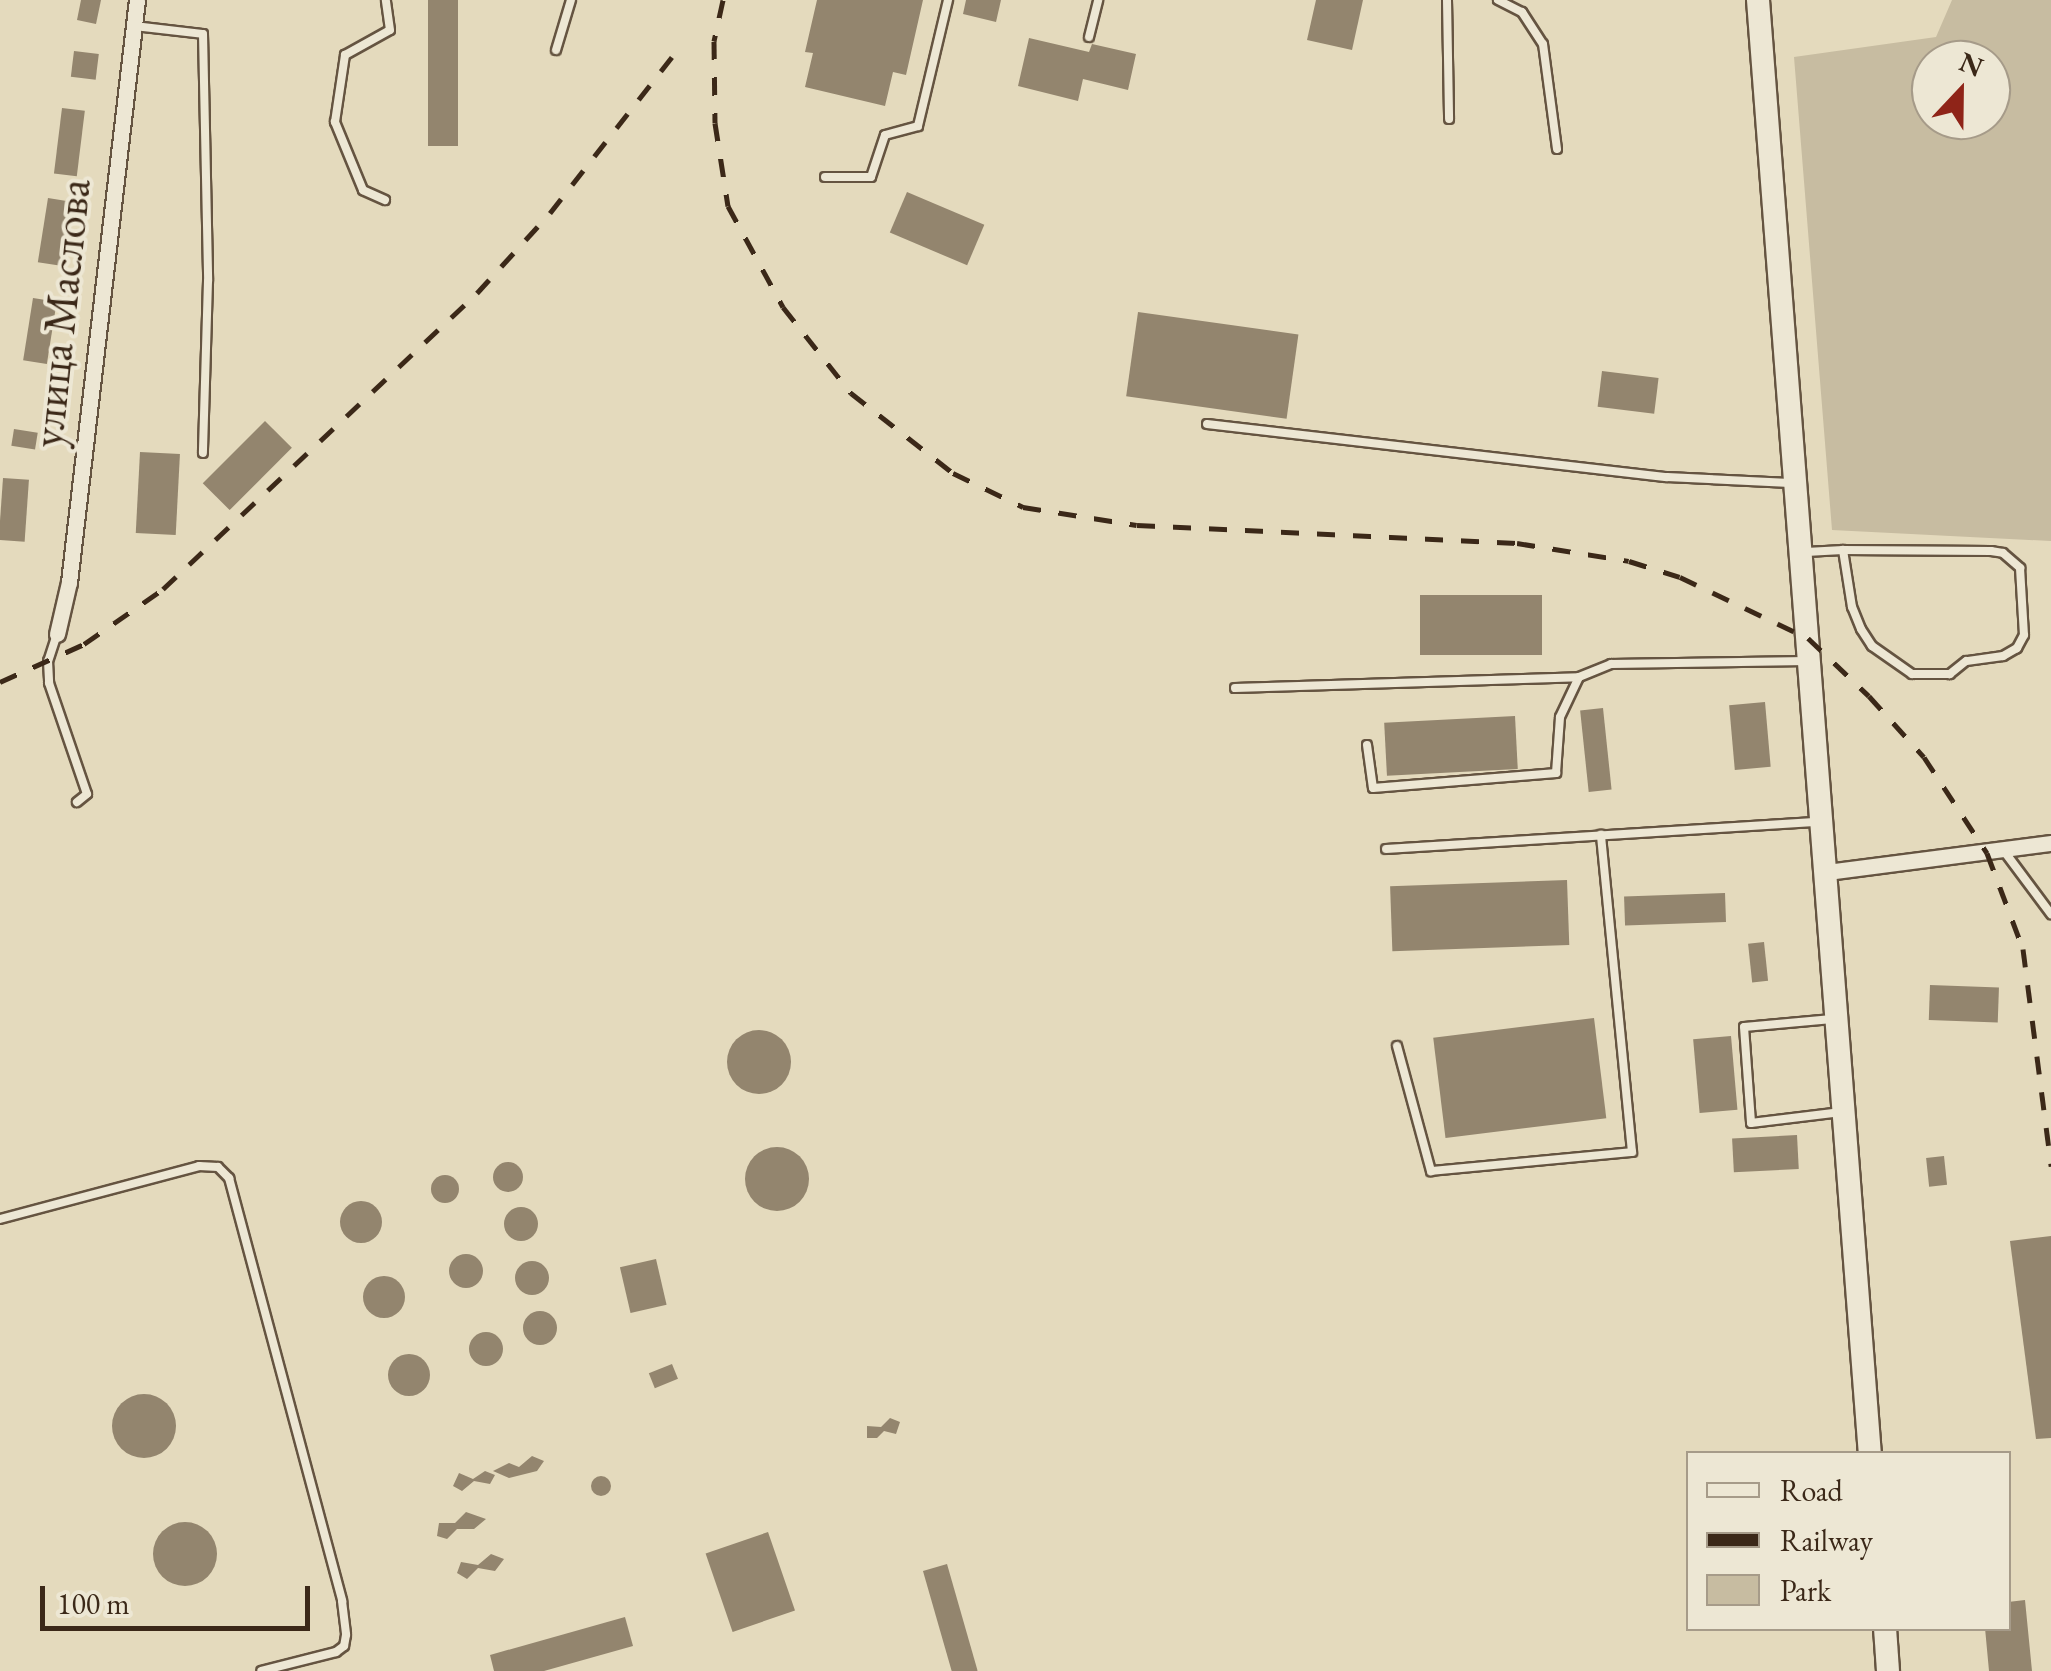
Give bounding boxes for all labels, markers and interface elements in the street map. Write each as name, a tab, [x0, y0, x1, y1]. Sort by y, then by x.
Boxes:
north arrow	[1911, 40, 2011, 140]
text: N	[1954, 43, 1989, 85]
street label: улица Маслова	[20, 176, 102, 450]
legend	[1686, 1451, 2011, 1631]
text: Road	[1780, 1471, 1843, 1510]
text: Railway	[1780, 1521, 1873, 1560]
scale bar	[45, 1566, 315, 1628]
text: Park	[1780, 1571, 1831, 1610]
text: 100 m	[57, 1584, 130, 1623]

